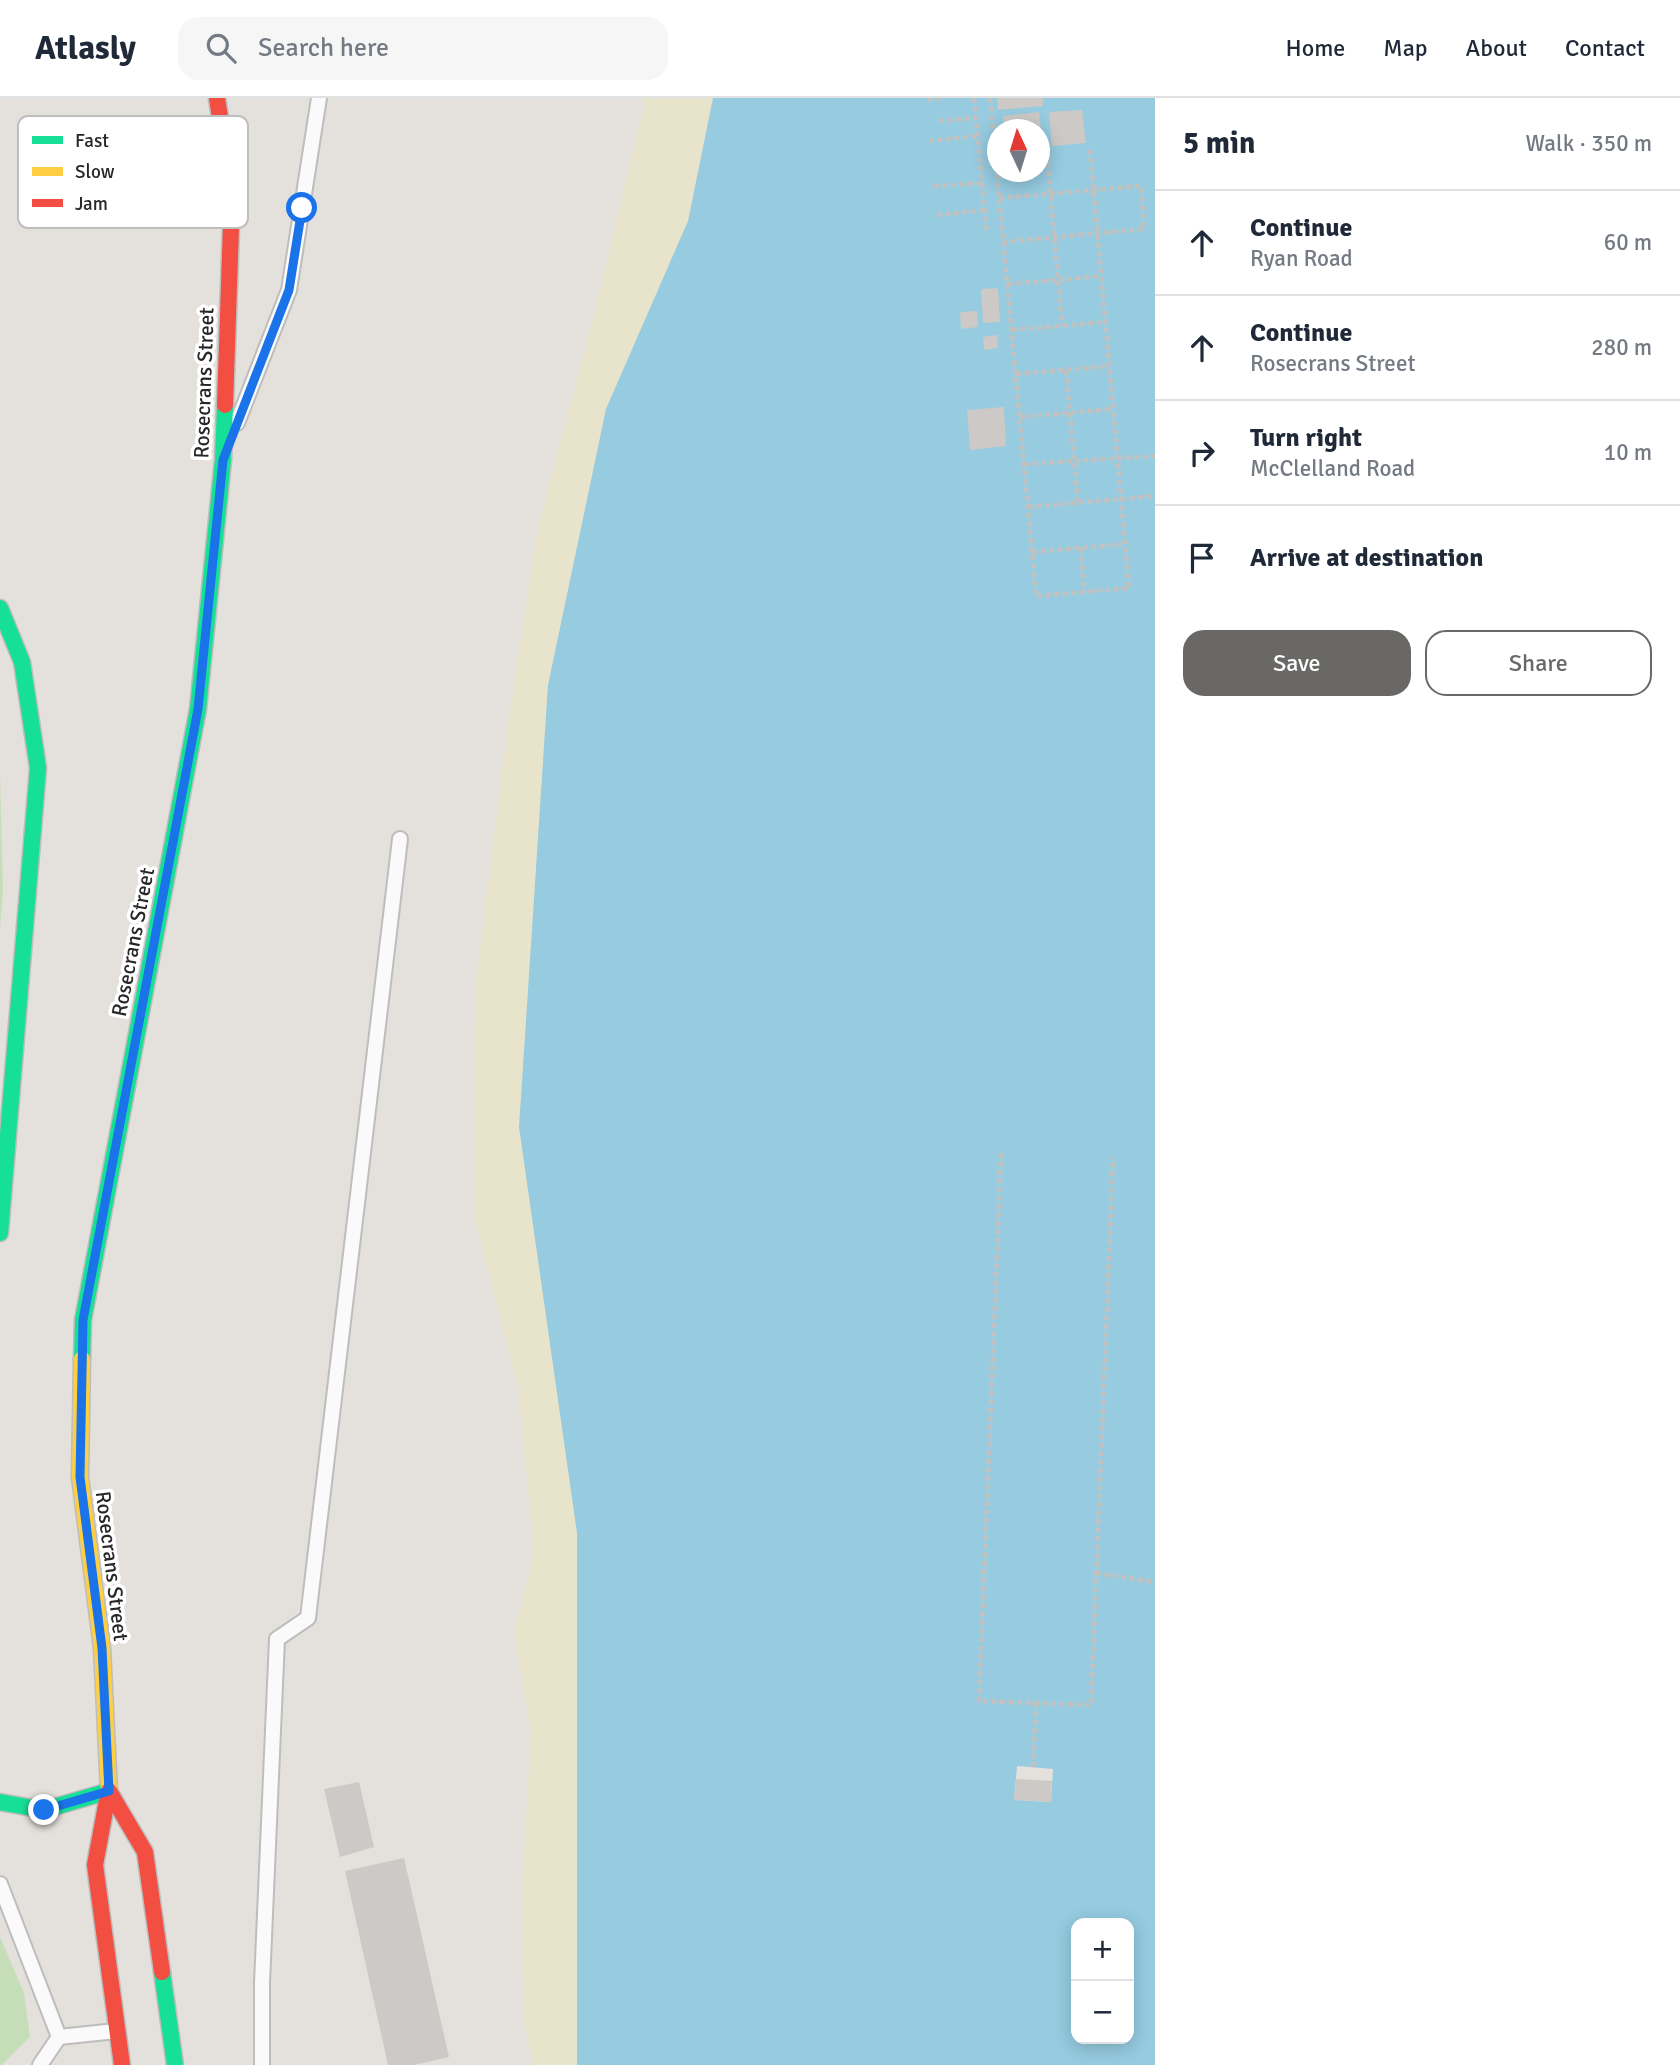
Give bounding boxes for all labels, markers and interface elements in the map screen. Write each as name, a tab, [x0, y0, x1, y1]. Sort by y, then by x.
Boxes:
search box	[178, 17, 668, 80]
text: Atlasly	[35, 28, 136, 69]
icon: search	[202, 29, 240, 67]
text: Search here	[258, 32, 389, 64]
text: Home	[1285, 33, 1345, 63]
text: Map	[1383, 33, 1428, 63]
text: About	[1466, 33, 1527, 63]
text: Contact	[1565, 33, 1645, 63]
legend	[18, 116, 248, 228]
north arrow	[987, 119, 1050, 182]
text: 5 min	[1183, 125, 1255, 162]
text: Fast	[75, 129, 109, 153]
text: Walk · 350 m	[1526, 129, 1652, 158]
text: Slow	[75, 160, 115, 184]
text: Jam	[75, 192, 108, 216]
route start	[286, 192, 317, 223]
text: Continue	[1250, 212, 1352, 244]
icon: ahead	[1183, 224, 1221, 262]
text: 60 m	[1604, 228, 1652, 257]
text: Ryan Road	[1250, 244, 1353, 273]
street label: Rosecrans Street	[188, 307, 220, 459]
text: Continue	[1250, 317, 1352, 349]
icon: ahead	[1183, 329, 1221, 367]
text: 280 m	[1591, 333, 1652, 362]
text: Rosecrans Street	[1250, 349, 1415, 378]
text: Turn right	[1250, 422, 1362, 454]
icon: right	[1183, 434, 1221, 472]
text: 10 m	[1604, 438, 1652, 467]
text: McClelland Road	[1250, 454, 1415, 483]
icon: arrive	[1183, 539, 1221, 577]
text: Arrive at destination	[1250, 542, 1483, 574]
button: Save	[1183, 630, 1411, 696]
button: Share	[1425, 630, 1652, 696]
street label: Rosecrans Street	[106, 865, 160, 1019]
street label: Rosecrans Street	[90, 1489, 134, 1643]
route end	[28, 1794, 59, 1825]
map controls	[1071, 1918, 1134, 2044]
button: +	[1071, 1918, 1134, 1981]
button: −	[1071, 1981, 1134, 2044]

